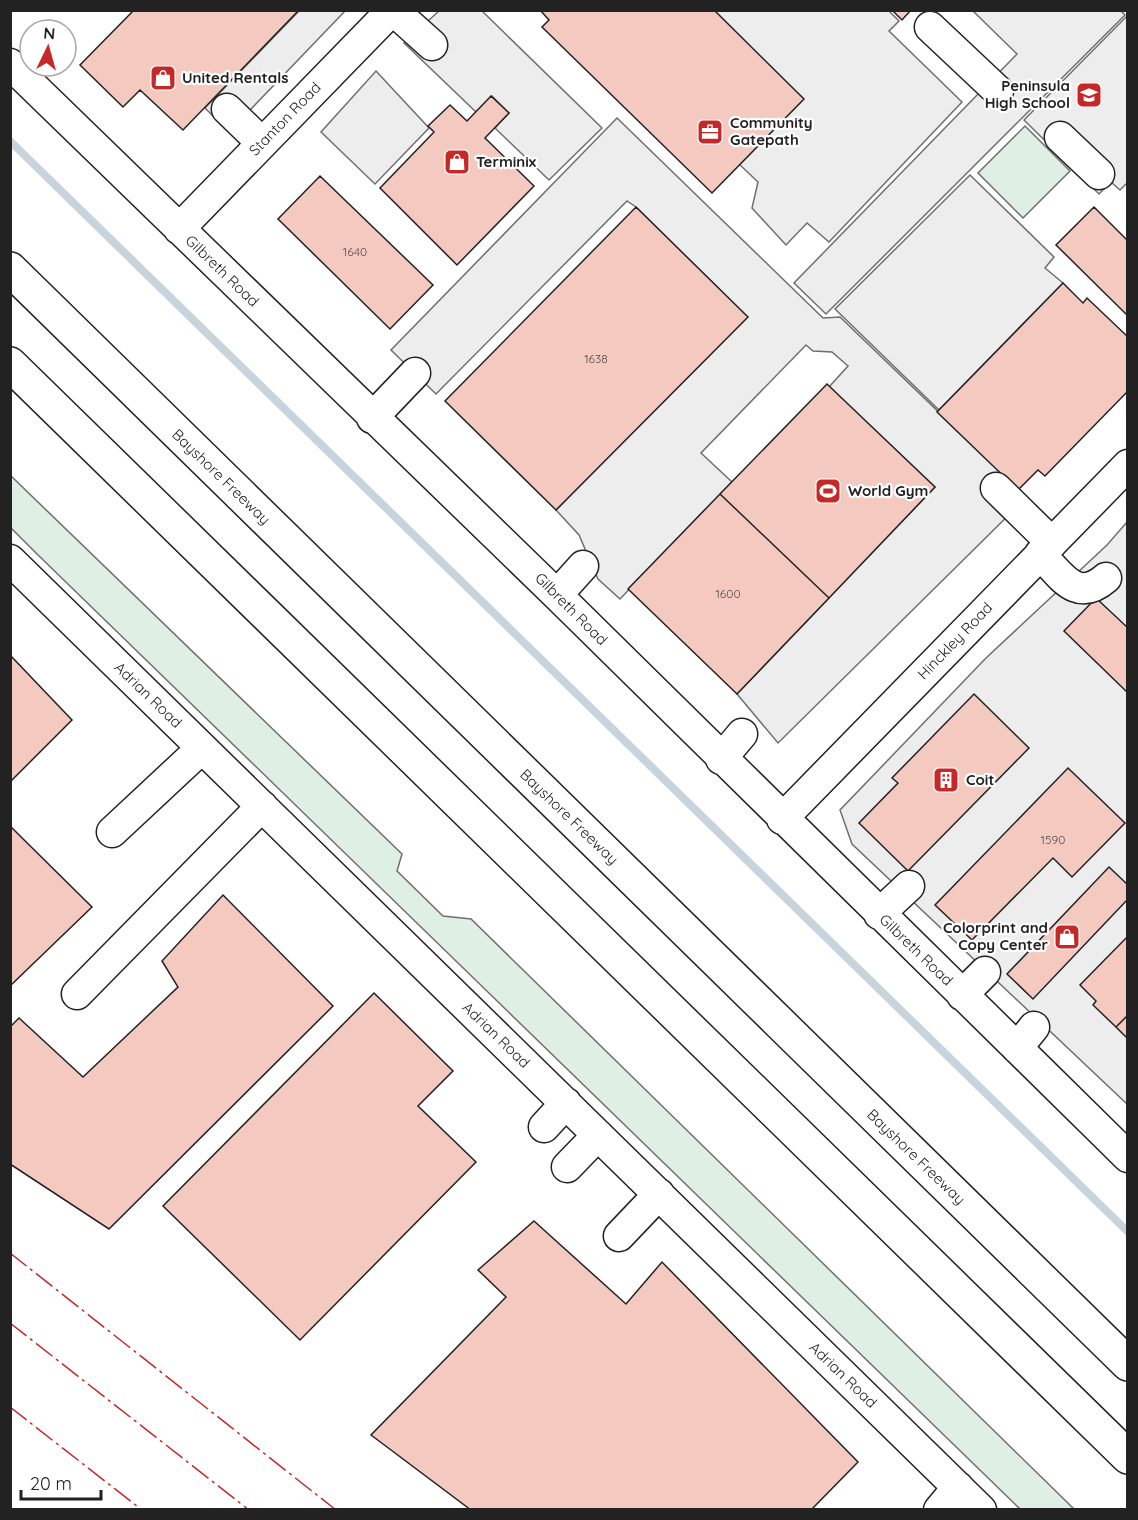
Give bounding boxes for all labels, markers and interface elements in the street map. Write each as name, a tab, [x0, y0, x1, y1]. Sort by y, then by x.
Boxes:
north arrow	[18, 18, 78, 78]
text: N	[43, 23, 56, 44]
shop icon: United Rentals	[148, 63, 178, 93]
place label: United Rentals	[182, 68, 288, 87]
place label: Peninsula High School	[985, 76, 1070, 112]
street label: Stanton Road	[245, 78, 325, 160]
school or university icon: Peninsula High School	[1074, 80, 1104, 110]
place label: Community Gatepath	[730, 113, 813, 149]
office icon: Community Gatepath	[695, 117, 725, 147]
shop icon: Terminix	[442, 147, 472, 177]
place label: Terminix	[476, 152, 537, 171]
street label: Gilbreth Road	[182, 231, 263, 310]
house number: 1640	[343, 244, 367, 259]
house number: 1638	[584, 351, 608, 366]
street label: Bayshore Freeway	[168, 425, 275, 528]
sports icon: World Gym	[813, 476, 843, 506]
place label: World Gym	[848, 481, 928, 500]
street label: Gilbreth Road	[531, 568, 612, 649]
house number: 1600	[715, 586, 741, 601]
street label: Hinckley Road	[913, 598, 996, 683]
street label: Adrian Road	[111, 658, 186, 732]
street label: Bayshore Freeway	[516, 765, 623, 868]
building icon: Coit	[931, 765, 961, 795]
place label: Coit	[966, 770, 994, 789]
house number: 1590	[1041, 832, 1065, 847]
street label: Gilbreth Road	[876, 910, 957, 989]
place label: Colorprint and Copy Center	[943, 918, 1048, 954]
shop icon: Colorprint and Copy Center	[1052, 922, 1082, 952]
street label: Adrian Road	[459, 998, 534, 1072]
street label: Bayshore Freeway	[863, 1105, 970, 1208]
street label: Adrian Road	[806, 1338, 881, 1412]
scale bar	[21, 1463, 100, 1501]
text: 20 m	[30, 1472, 72, 1495]

